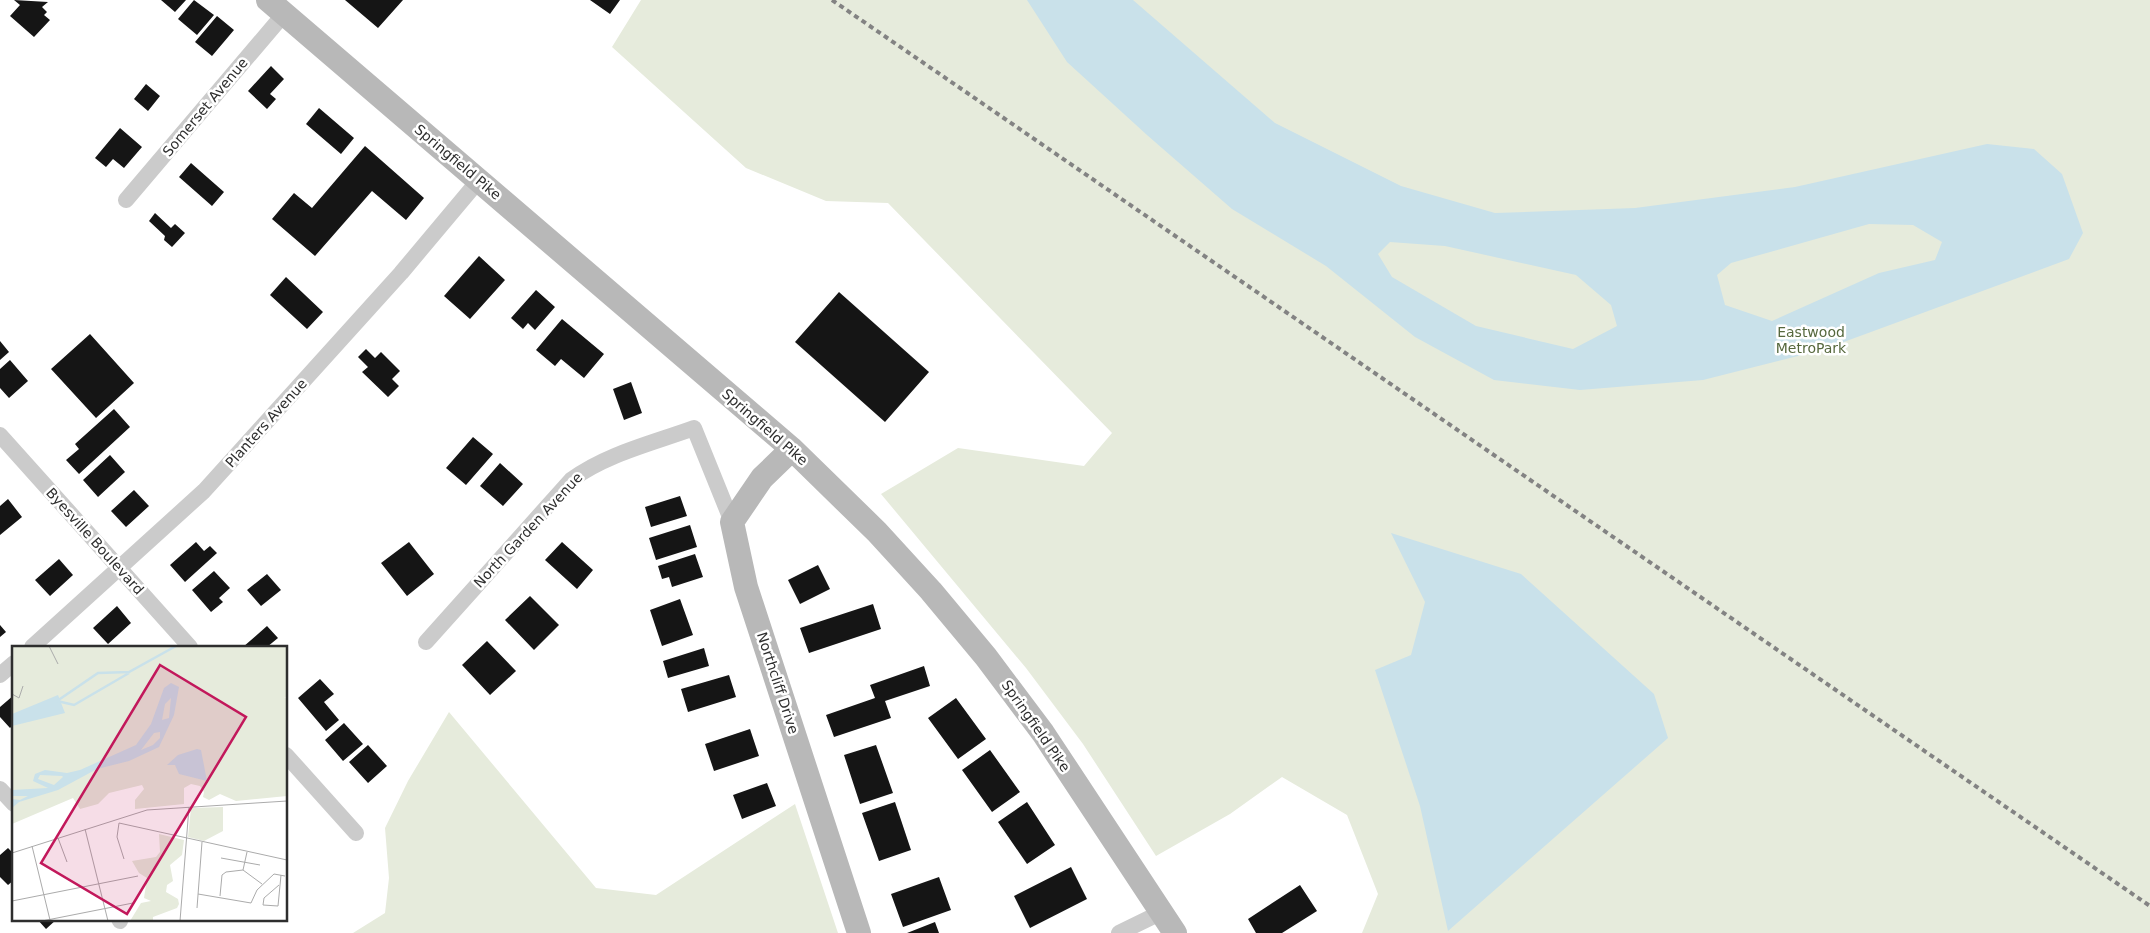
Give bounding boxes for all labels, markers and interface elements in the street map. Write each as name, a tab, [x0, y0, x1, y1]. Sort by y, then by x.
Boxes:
street label: Somerset Avenue	[159, 55, 251, 159]
street label: Springfield Pike	[411, 121, 505, 203]
park label: Eastwood MetroPark	[1776, 324, 1847, 356]
street label: Planters Avenue	[222, 376, 310, 470]
street label: Springfield Pike	[719, 386, 811, 468]
street label: North Garden Avenue	[471, 469, 585, 591]
street label: Byesville Boulevard	[43, 485, 147, 597]
street label: Northcliff Drive	[754, 630, 802, 736]
inset map	[12, 646, 288, 920]
street label: Springfield Pike	[998, 677, 1074, 775]

